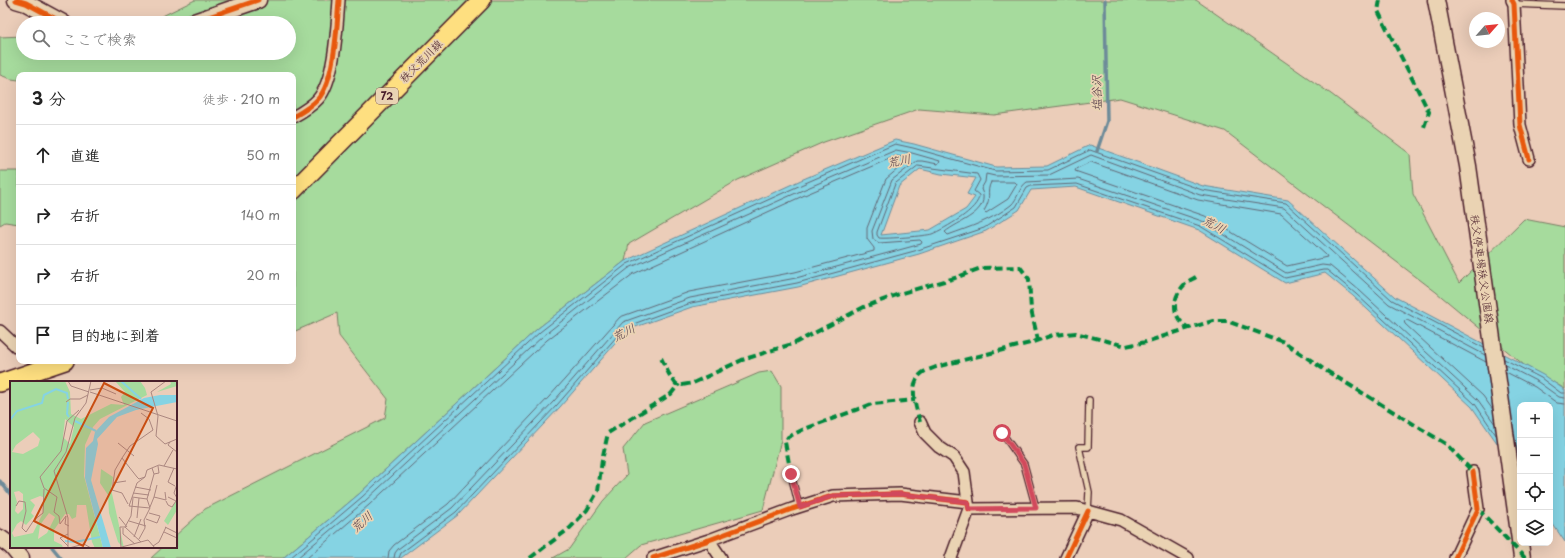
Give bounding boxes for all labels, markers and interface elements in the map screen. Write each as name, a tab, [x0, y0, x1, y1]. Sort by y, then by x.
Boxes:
north arrow	[1469, 12, 1505, 48]
search box	[16, 16, 296, 60]
icon: search	[30, 27, 52, 49]
text: ここで検索	[62, 27, 137, 50]
street label: 秩父荒川線	[395, 35, 446, 86]
water label: 塩谷沢	[1087, 74, 1105, 111]
text: 3 分	[32, 85, 66, 111]
road number: 72	[376, 88, 398, 104]
text: 徒歩 · 210 m	[203, 89, 280, 108]
text: 直進	[70, 143, 100, 166]
icon: ahead	[32, 144, 54, 166]
text: 50 m	[246, 145, 280, 164]
water label: 荒川	[885, 149, 912, 171]
text: 右折	[70, 203, 100, 226]
icon: right	[32, 204, 54, 226]
text: 140 m	[241, 205, 280, 224]
water label: 荒川	[1200, 211, 1229, 238]
street label: 秩父停車場秩父公園線	[1466, 213, 1499, 325]
text: 右折	[70, 263, 100, 286]
icon: right	[32, 264, 54, 286]
text: 20 m	[246, 265, 280, 284]
water label: 荒川	[609, 319, 638, 346]
text: 目的地に到着	[70, 323, 160, 346]
icon: arrive	[32, 324, 54, 346]
inset map	[10, 381, 177, 548]
map controls	[1517, 402, 1553, 546]
button: +	[1517, 402, 1553, 438]
route start	[993, 424, 1011, 442]
button: −	[1517, 438, 1553, 474]
route end	[782, 465, 800, 483]
button: locate	[1517, 474, 1553, 510]
water label: 荒川	[346, 507, 376, 536]
button: layers	[1517, 510, 1553, 546]

